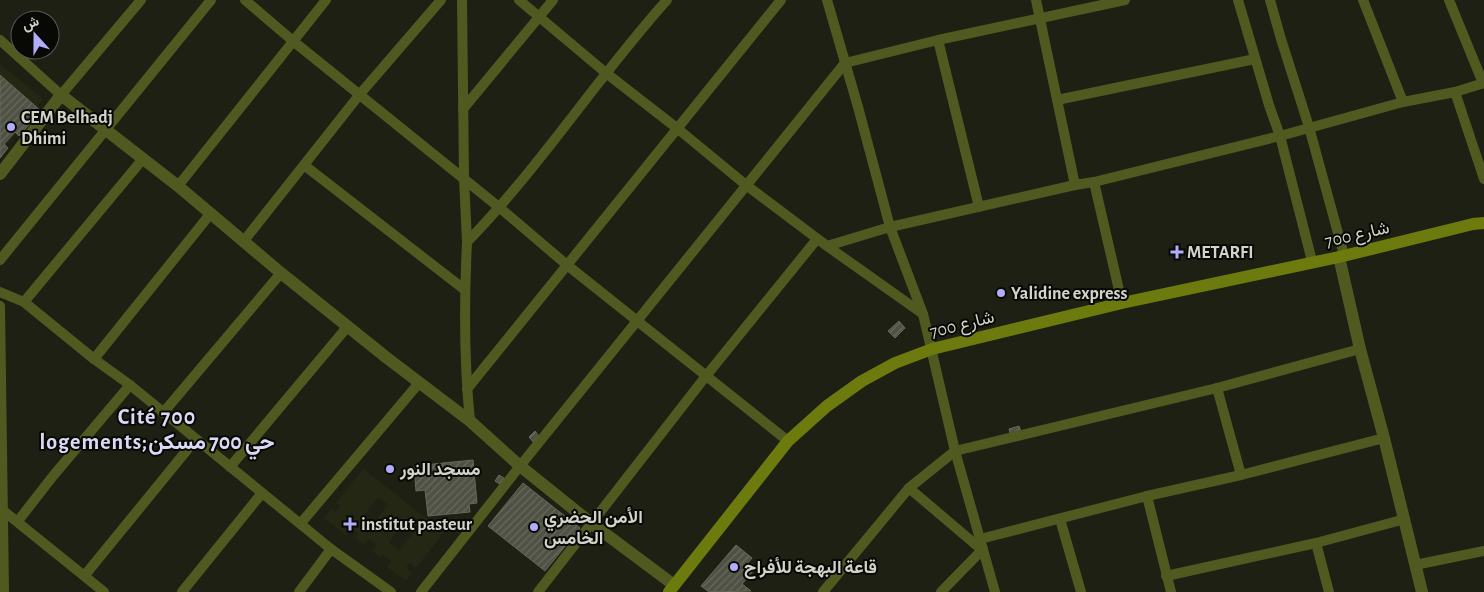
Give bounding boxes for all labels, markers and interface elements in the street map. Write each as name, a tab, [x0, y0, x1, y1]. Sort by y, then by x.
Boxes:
north arrow	[10, 10, 60, 60]
text: ش	[20, 14, 42, 34]
place label: CEM Belhadj Dhimi	[21, 109, 113, 148]
marker: CEM Belhadj Dhimi	[5, 121, 17, 133]
street label: شارع 700	[1323, 219, 1392, 253]
place label: METARFI	[1187, 244, 1254, 262]
marker: METARFI	[1171, 246, 1183, 258]
place label: Yalidine express	[1011, 285, 1128, 303]
marker: Yalidine express	[995, 287, 1007, 299]
street label: شارع 700	[928, 308, 997, 344]
district label: Cité 700 logements;حي 700 مسكن	[39, 406, 275, 460]
place label: مسجد النور	[399, 461, 481, 480]
marker: مسجد النور	[384, 463, 396, 475]
place label: الأمن الحضري الخامس	[544, 507, 643, 549]
place label: institut pasteur	[361, 516, 473, 534]
marker: institut pasteur	[343, 517, 357, 531]
marker: الأمن الحضري الخامس	[528, 521, 540, 533]
place label: قاعة البهجة للأفراح	[744, 557, 877, 579]
marker: قاعة البهجة للأفراح	[728, 561, 740, 573]

